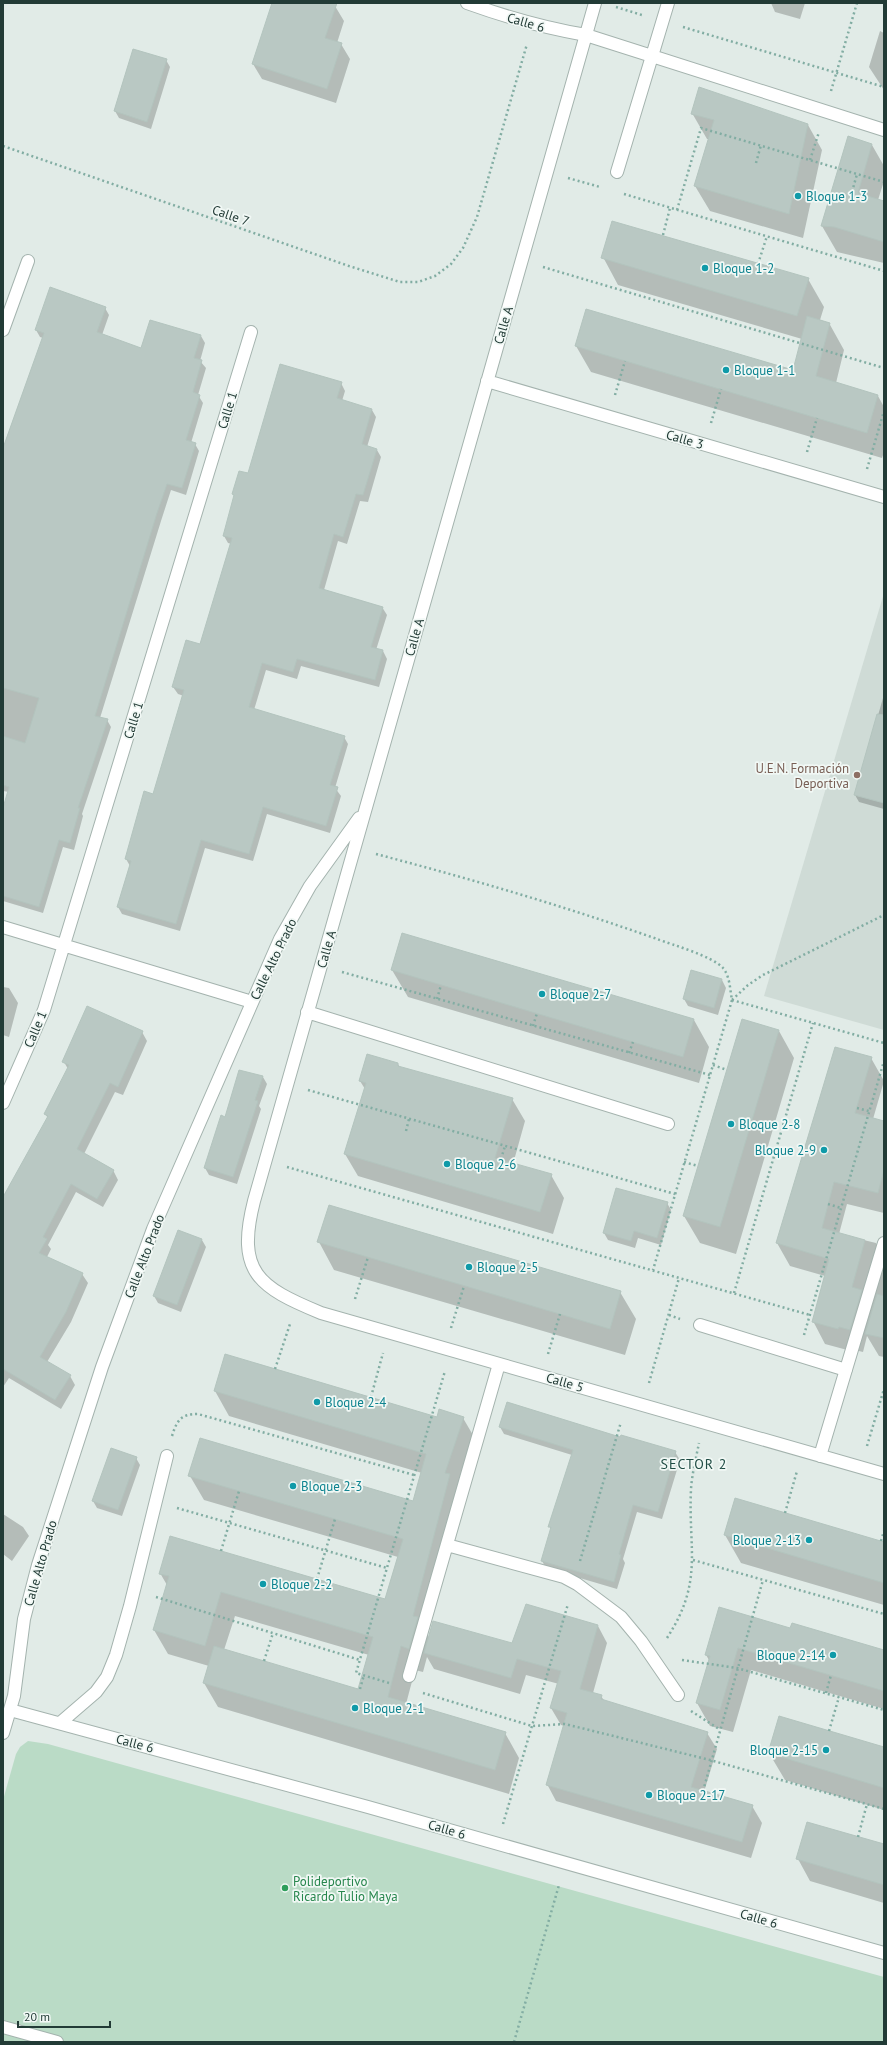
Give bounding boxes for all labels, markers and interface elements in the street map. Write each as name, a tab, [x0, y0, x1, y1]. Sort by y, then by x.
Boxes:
street label: Calle 6	[505, 9, 547, 36]
place label: Bloque 1-3	[806, 188, 867, 205]
marker: Bloque 1-3	[793, 191, 803, 201]
street label: Calle 7	[210, 201, 252, 230]
place label: Bloque 1-2	[713, 260, 774, 277]
marker: Bloque 1-2	[700, 263, 710, 273]
street label: Calle A	[490, 304, 517, 346]
place label: Bloque 1-1	[734, 362, 795, 379]
marker: Bloque 1-1	[721, 365, 731, 375]
street label: Calle 1	[214, 389, 241, 431]
street label: Calle 3	[664, 426, 706, 453]
street label: Calle A	[401, 616, 428, 658]
street label: Calle 1	[120, 699, 147, 741]
place label: U.E.N. Formación Deportiva	[755, 760, 849, 792]
marker: U.E.N. Formación Deportiva	[852, 770, 862, 780]
street label: Calle Alto Prado	[246, 916, 301, 1003]
street label: Calle A	[313, 928, 340, 970]
place label: Bloque 2-7	[550, 986, 611, 1003]
marker: Bloque 2-7	[537, 989, 547, 999]
street label: Calle 1	[20, 1008, 51, 1050]
place label: Bloque 2-8	[739, 1116, 800, 1133]
marker: Bloque 2-8	[726, 1119, 736, 1129]
place label: Bloque 2-9	[755, 1142, 816, 1159]
marker: Bloque 2-9	[819, 1145, 829, 1155]
place label: Bloque 2-6	[455, 1156, 516, 1173]
marker: Bloque 2-6	[442, 1159, 452, 1169]
street label: Calle Alto Prado	[121, 1212, 168, 1301]
place label: Bloque 2-5	[477, 1259, 538, 1276]
marker: Bloque 2-5	[464, 1262, 474, 1272]
street label: Calle 5	[544, 1369, 586, 1396]
place label: Bloque 2-4	[325, 1394, 386, 1411]
marker: Bloque 2-4	[312, 1397, 322, 1407]
district label: SECTOR 2	[661, 1455, 727, 1473]
place label: Bloque 2-3	[301, 1478, 362, 1495]
marker: Bloque 2-3	[288, 1481, 298, 1491]
street label: Calle Alto Prado	[20, 1518, 61, 1608]
place label: Bloque 2-13	[733, 1532, 801, 1549]
marker: Bloque 2-13	[804, 1535, 814, 1545]
place label: Bloque 2-2	[271, 1576, 332, 1593]
marker: Bloque 2-2	[258, 1579, 268, 1589]
place label: Bloque 2-14	[757, 1647, 825, 1664]
marker: Bloque 2-14	[828, 1650, 838, 1660]
place label: Bloque 2-1	[363, 1700, 424, 1717]
marker: Bloque 2-1	[350, 1703, 360, 1713]
street label: Calle 6	[114, 1730, 156, 1757]
place label: Bloque 2-15	[750, 1742, 818, 1759]
marker: Bloque 2-15	[821, 1745, 831, 1755]
place label: Bloque 2-17	[657, 1787, 725, 1804]
marker: Bloque 2-17	[644, 1790, 654, 1800]
street label: Calle 6	[426, 1816, 468, 1843]
place label: Polideportivo Ricardo Tulio Maya	[293, 1873, 398, 1905]
marker: Polideportivo Ricardo Tulio Maya	[280, 1883, 290, 1893]
street label: Calle 6	[738, 1905, 780, 1932]
scale bar	[18, 2003, 110, 2029]
text: 20 m	[24, 2009, 50, 2024]

